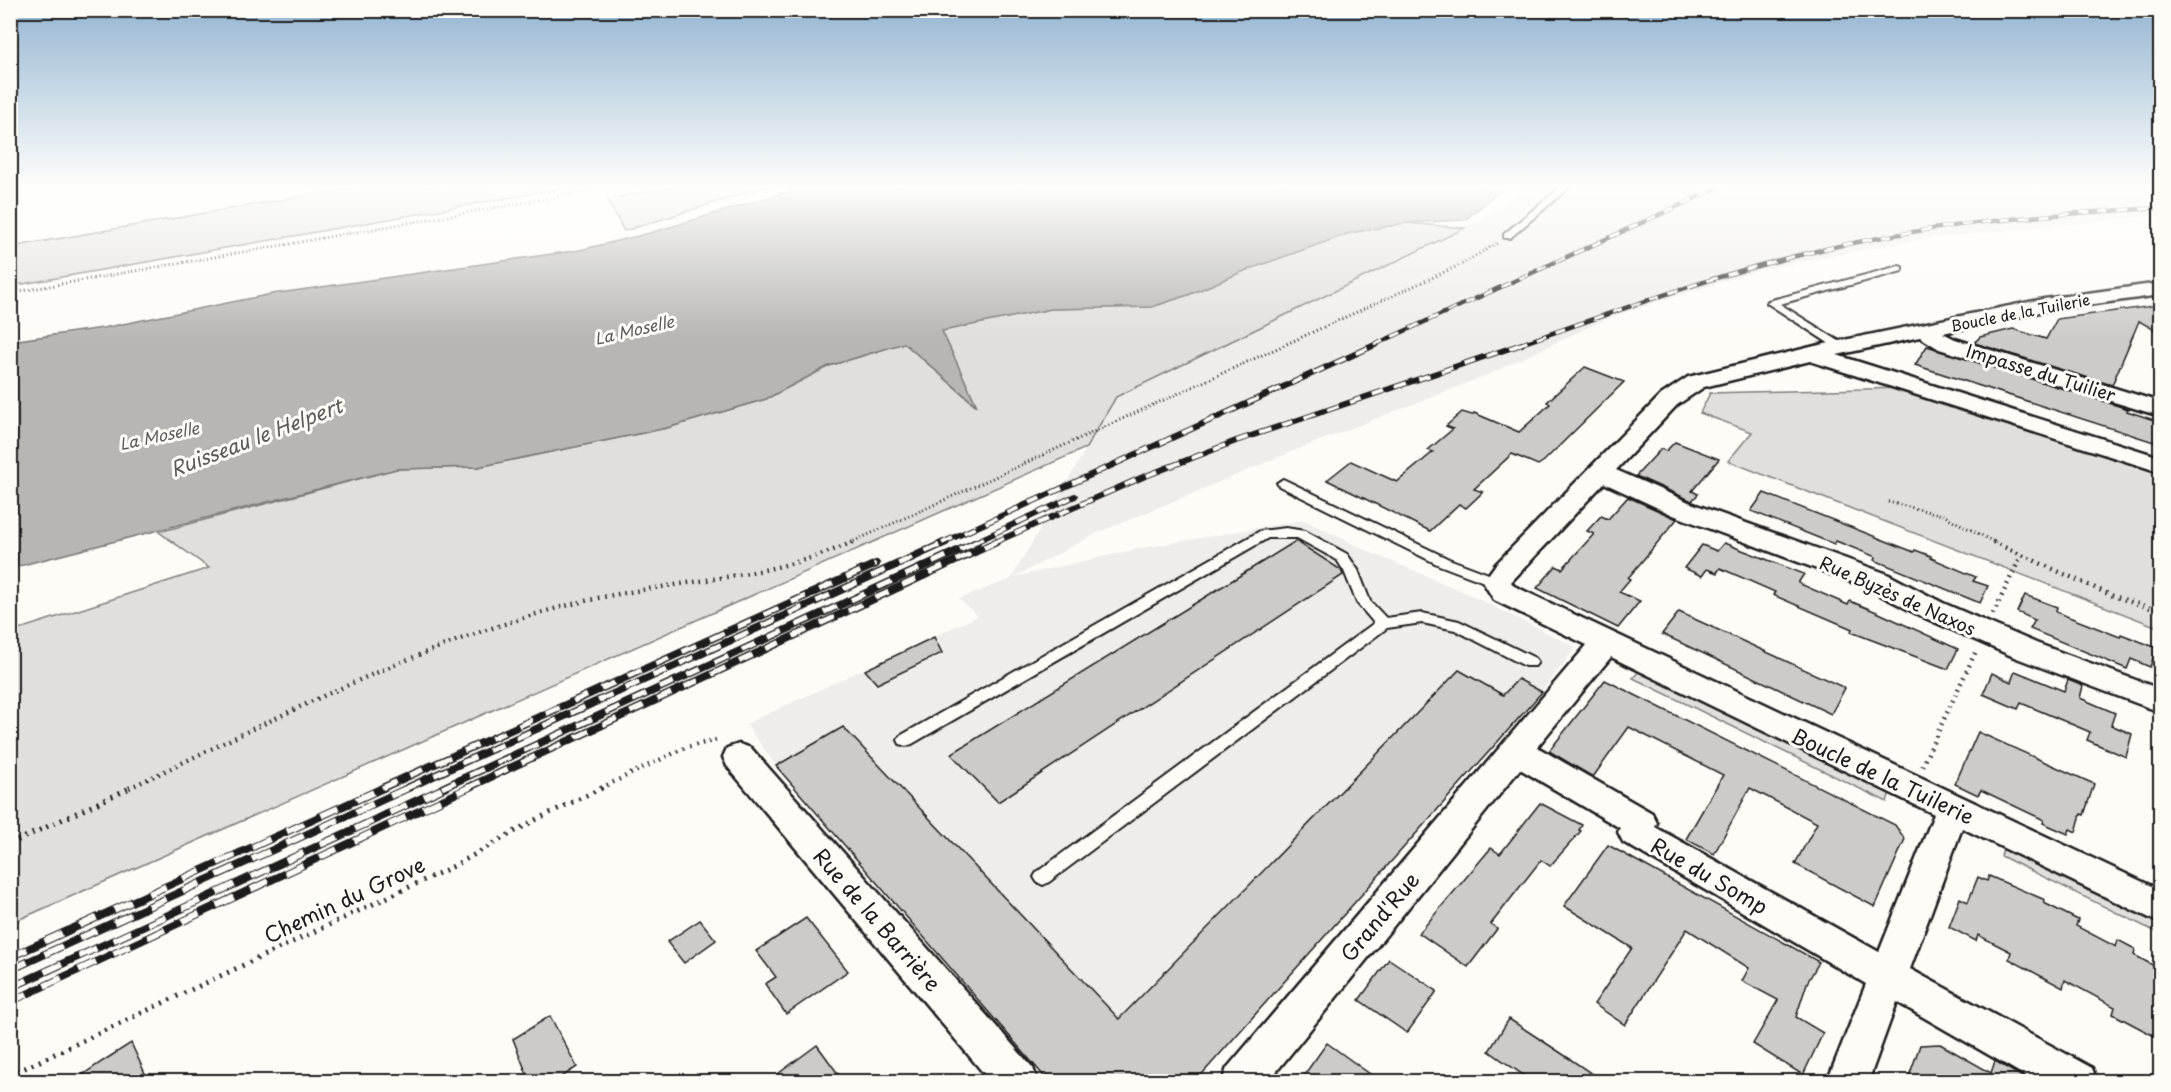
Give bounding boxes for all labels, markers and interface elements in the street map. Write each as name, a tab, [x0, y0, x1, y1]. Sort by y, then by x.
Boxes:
street label: Boucle de la Tuilerie	[1948, 287, 2092, 337]
water label: La Moselle	[592, 308, 677, 350]
street label: Impasse du Tuilier	[1963, 336, 2120, 408]
water label: Ruisseau le Helpert	[166, 389, 349, 484]
water label: La Moselle	[117, 415, 202, 455]
street label: Rue Byzès de Naxos	[1816, 548, 1980, 642]
street label: Boucle de la Tuilerie	[1786, 719, 1980, 831]
street label: Rue du Somp	[1646, 829, 1774, 921]
street label: Rue de la Barrière	[807, 840, 949, 998]
street label: Chemin du Grove	[258, 848, 430, 950]
street label: Grand'Rue	[1332, 864, 1426, 968]

